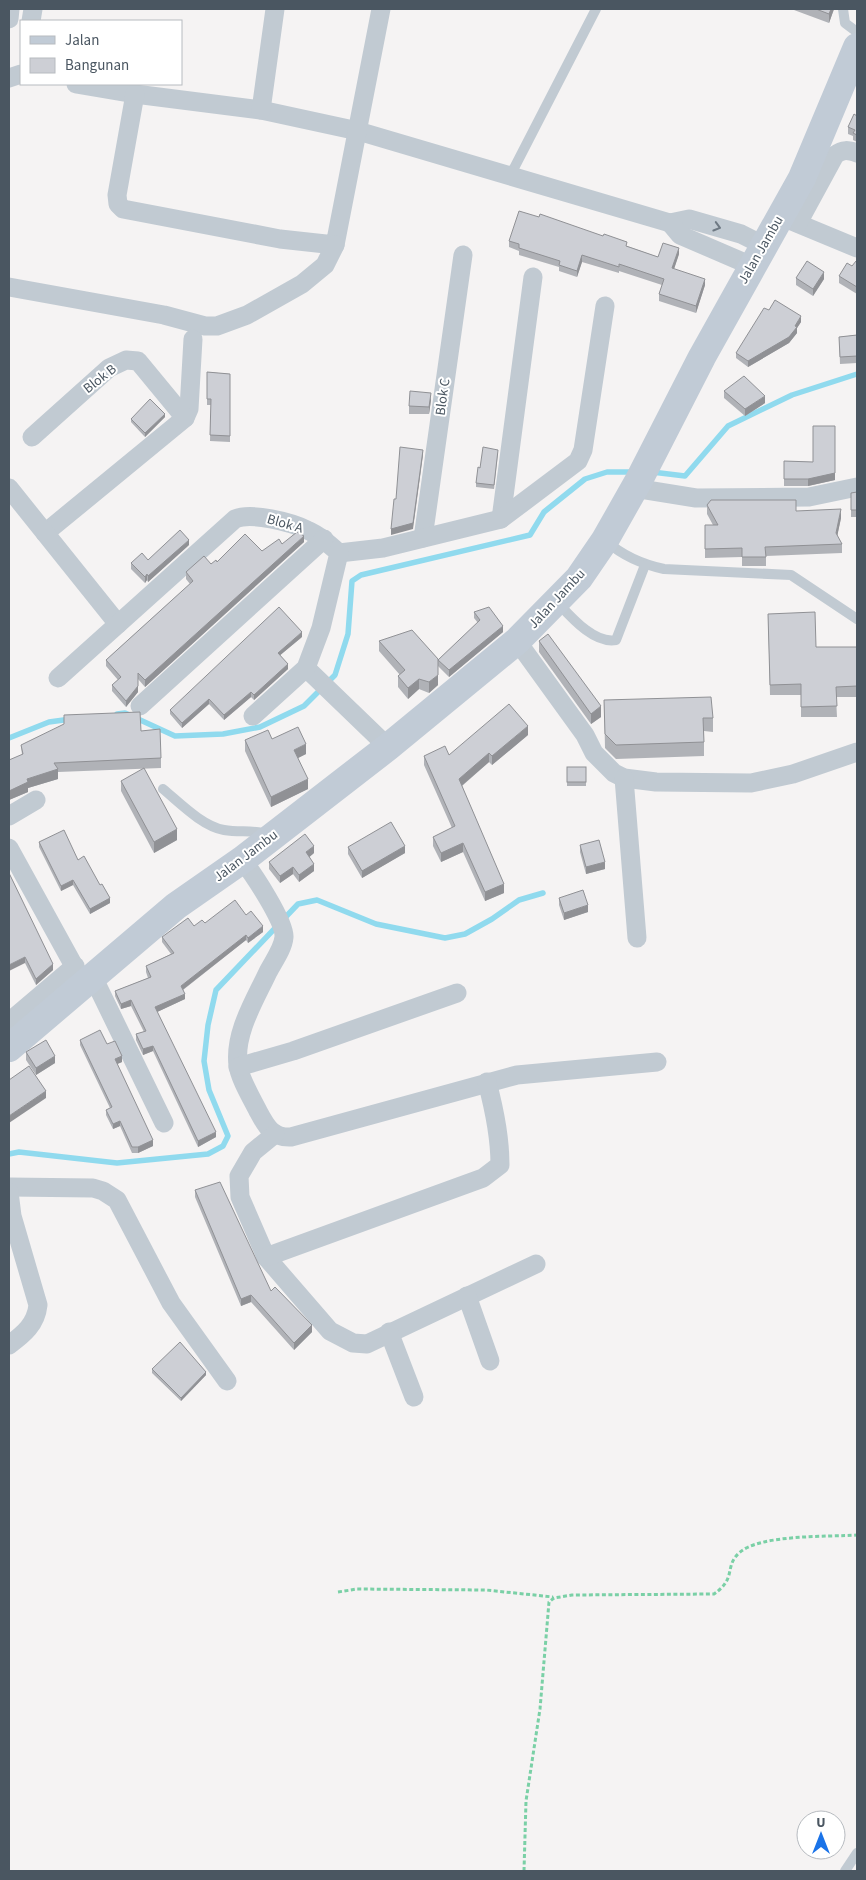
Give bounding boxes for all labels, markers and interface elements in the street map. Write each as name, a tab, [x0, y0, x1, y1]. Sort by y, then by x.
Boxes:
legend	[20, 20, 182, 85]
text: Jalan	[65, 30, 99, 51]
text: Bangunan	[65, 55, 129, 76]
street label: Jalan Jambu	[733, 212, 789, 288]
one-way arrow	[712, 222, 720, 232]
street label: Blok B	[79, 360, 121, 398]
street label: Blok C	[431, 377, 455, 417]
street label: Blok A	[265, 509, 306, 539]
street label: Jalan Jambu	[524, 565, 590, 633]
street label: Jalan Jambu	[210, 825, 282, 887]
north arrow	[796, 1810, 846, 1860]
text: U	[816, 1813, 826, 1833]

